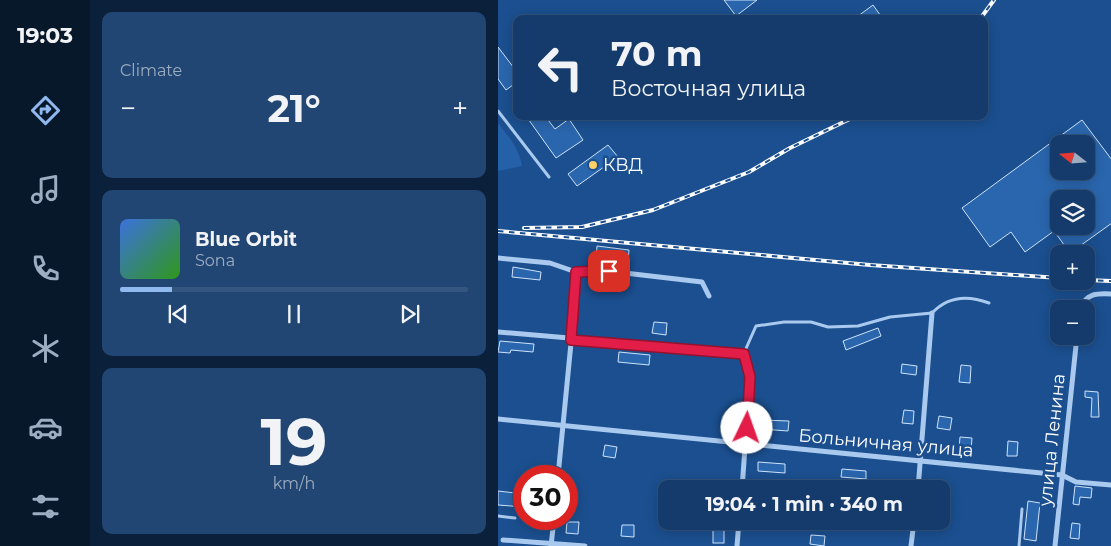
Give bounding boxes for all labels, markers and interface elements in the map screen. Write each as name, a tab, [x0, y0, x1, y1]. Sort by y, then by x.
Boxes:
text: 19:03	[17, 22, 73, 49]
text: 70 m	[611, 32, 702, 75]
icon: left	[528, 35, 593, 100]
text: Climate	[120, 61, 182, 80]
text: Восточная улица	[611, 75, 806, 102]
text: 21°	[267, 85, 321, 132]
text: −	[120, 91, 136, 125]
text: +	[452, 91, 468, 125]
icon: directions	[28, 93, 63, 128]
north arrow	[1050, 135, 1096, 180]
map controls	[1050, 135, 1095, 345]
place label: КВД	[603, 154, 643, 176]
marker: КВД	[587, 159, 599, 171]
icon: music	[28, 172, 63, 207]
button: layers	[1050, 190, 1095, 235]
text: Blue Orbit	[195, 228, 297, 251]
button: +	[1050, 245, 1095, 290]
pin	[588, 250, 630, 292]
icon: phone	[28, 251, 63, 286]
text: Sona	[195, 251, 235, 270]
icon: arrive	[595, 257, 623, 285]
icon: previous	[164, 300, 192, 328]
icon: pause	[280, 300, 308, 328]
icon: next	[396, 300, 424, 328]
button: −	[1050, 300, 1095, 345]
icon: climate	[28, 331, 63, 366]
street label: улица Ленина	[1034, 373, 1070, 508]
position arrow	[720, 401, 772, 453]
text: 19	[261, 402, 327, 481]
icon: car	[28, 410, 63, 445]
street label: Больничная улица	[797, 424, 975, 462]
speed limit sign: 30	[513, 465, 578, 530]
text: km/h	[273, 474, 315, 493]
icon: filters	[28, 489, 63, 524]
text: 19:04 · 1 min · 340 m	[705, 493, 903, 516]

